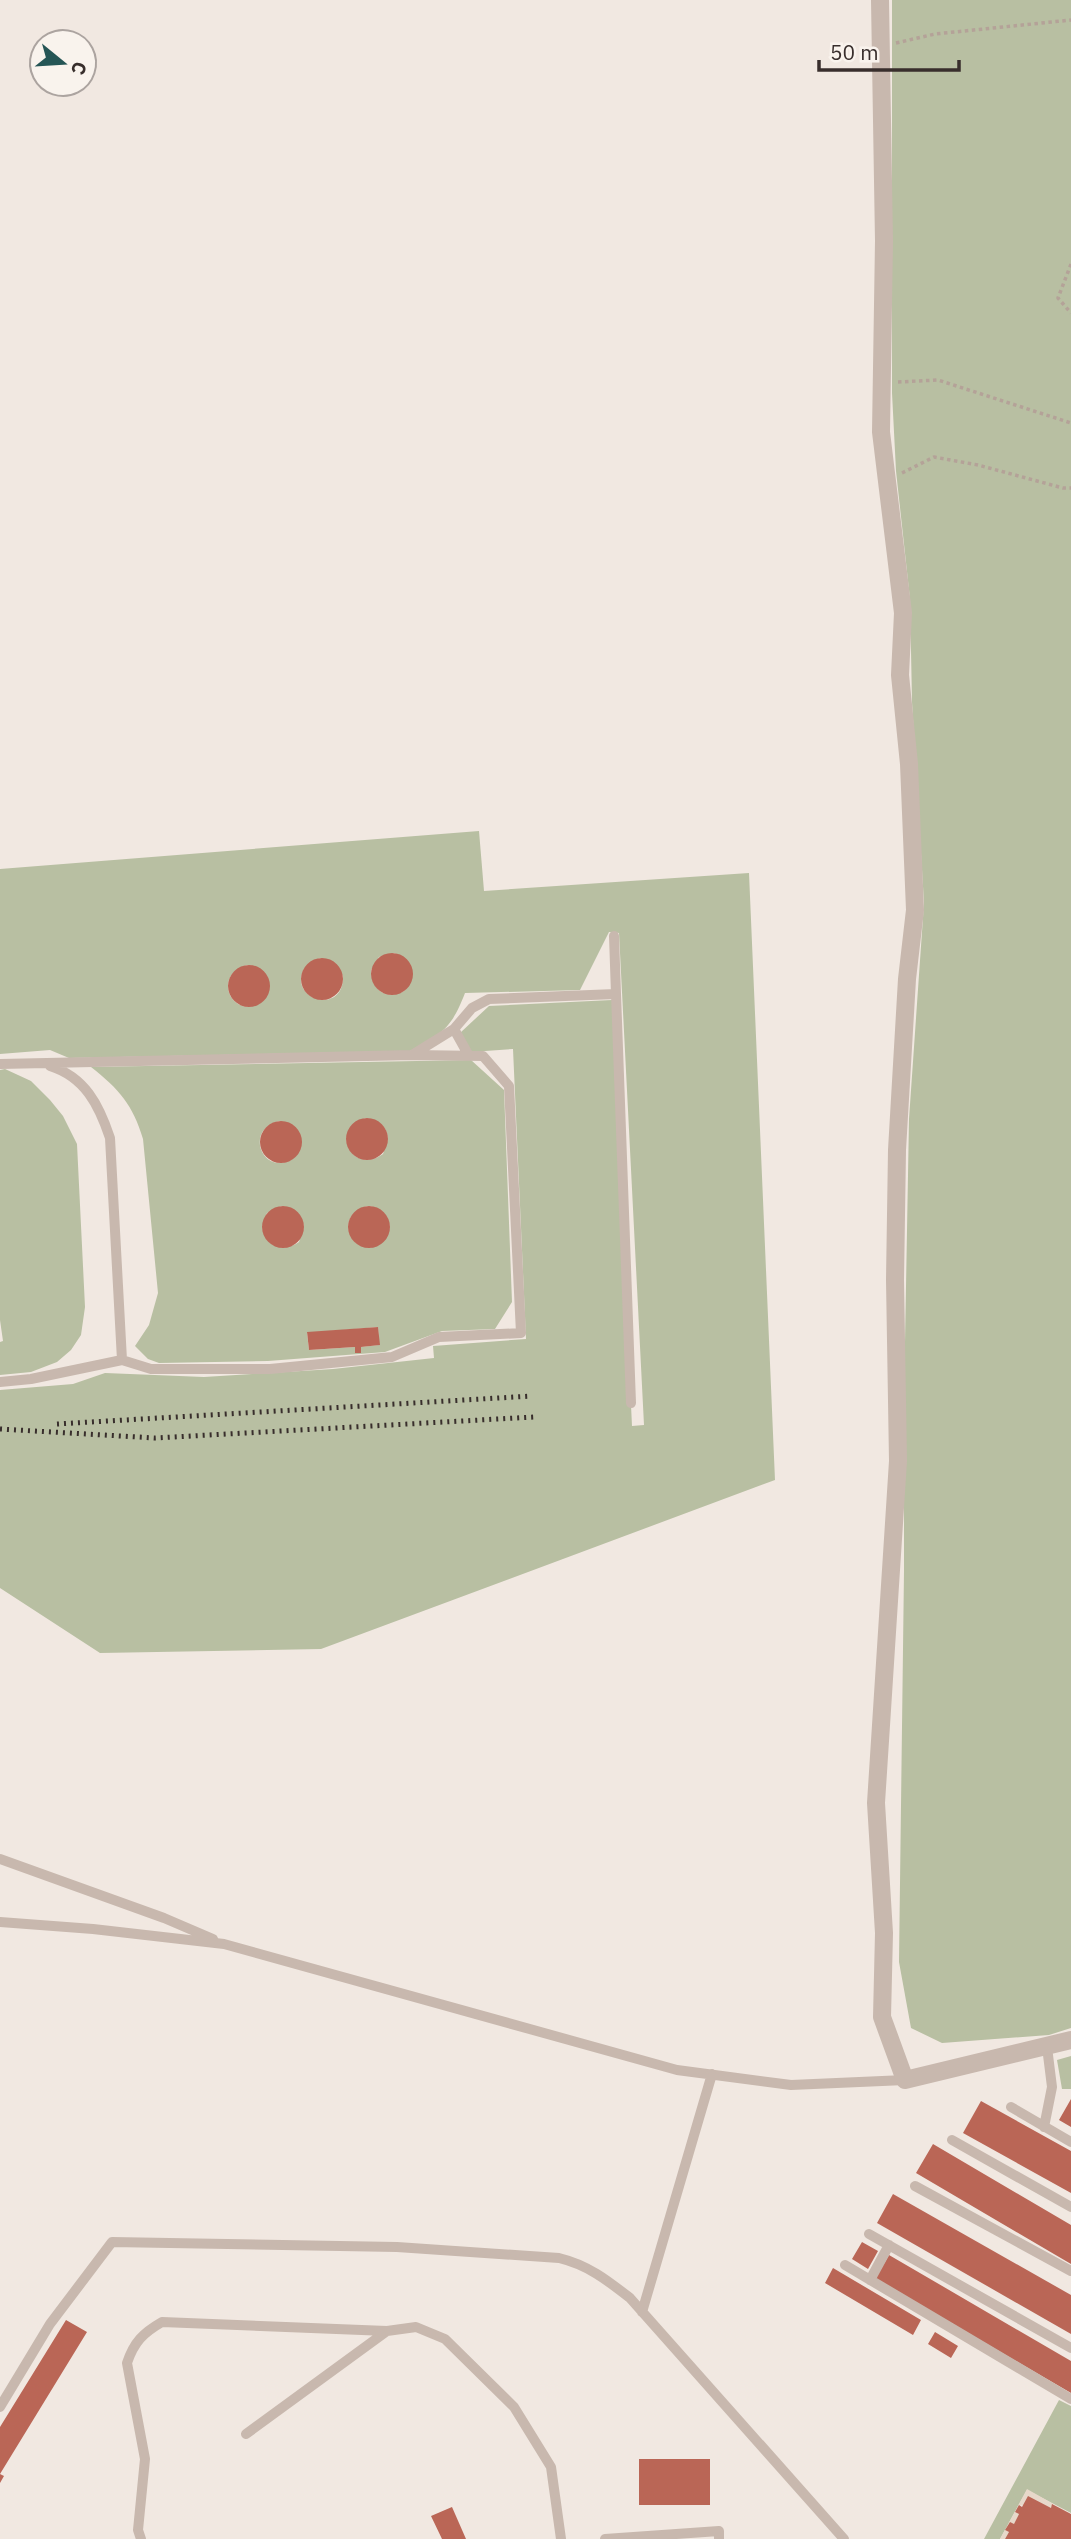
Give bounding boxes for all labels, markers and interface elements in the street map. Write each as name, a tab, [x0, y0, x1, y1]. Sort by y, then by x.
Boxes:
north arrow	[28, 28, 98, 98]
scale bar	[819, 28, 959, 72]
text: 50 m	[830, 38, 879, 66]
text: С	[66, 59, 92, 78]

